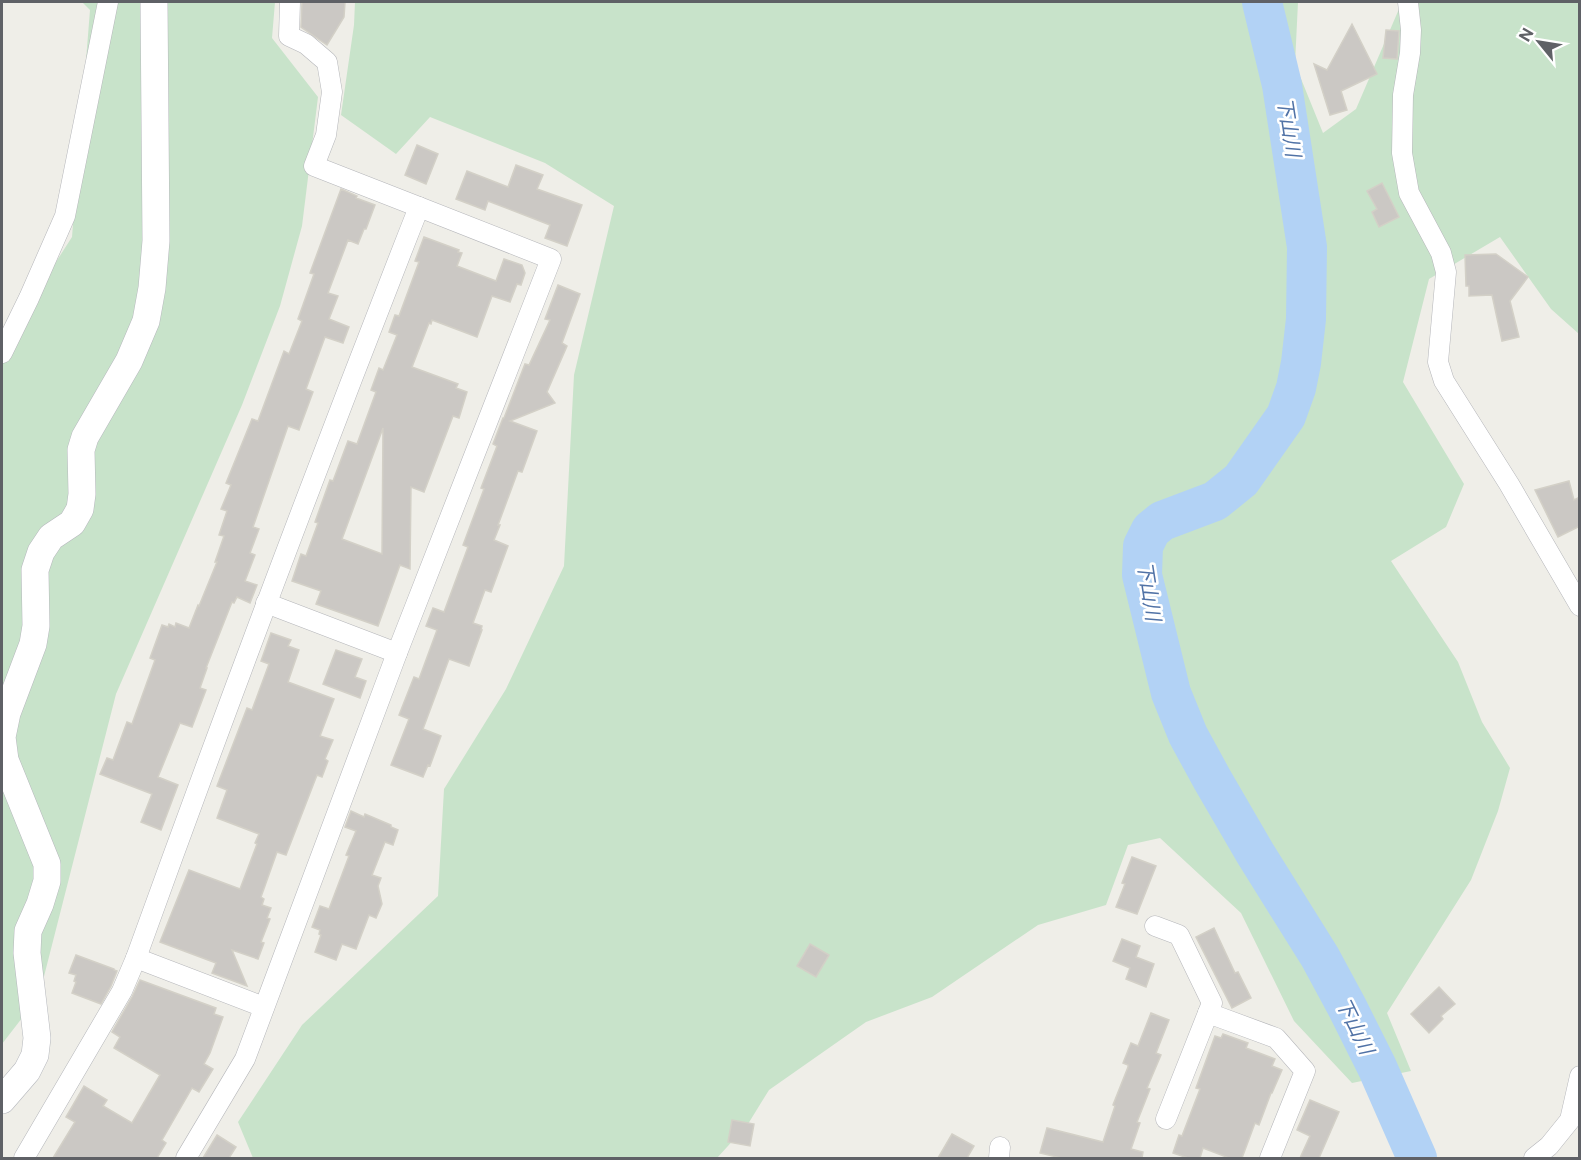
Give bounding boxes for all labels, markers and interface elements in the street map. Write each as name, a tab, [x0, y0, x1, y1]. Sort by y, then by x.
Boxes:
north arrow	[1509, 12, 1569, 72]
text: N	[1515, 25, 1538, 45]
water label: 下山川	[1272, 95, 1306, 160]
water label: 下山川	[1132, 559, 1166, 624]
water label: 下山川	[1331, 994, 1380, 1060]

